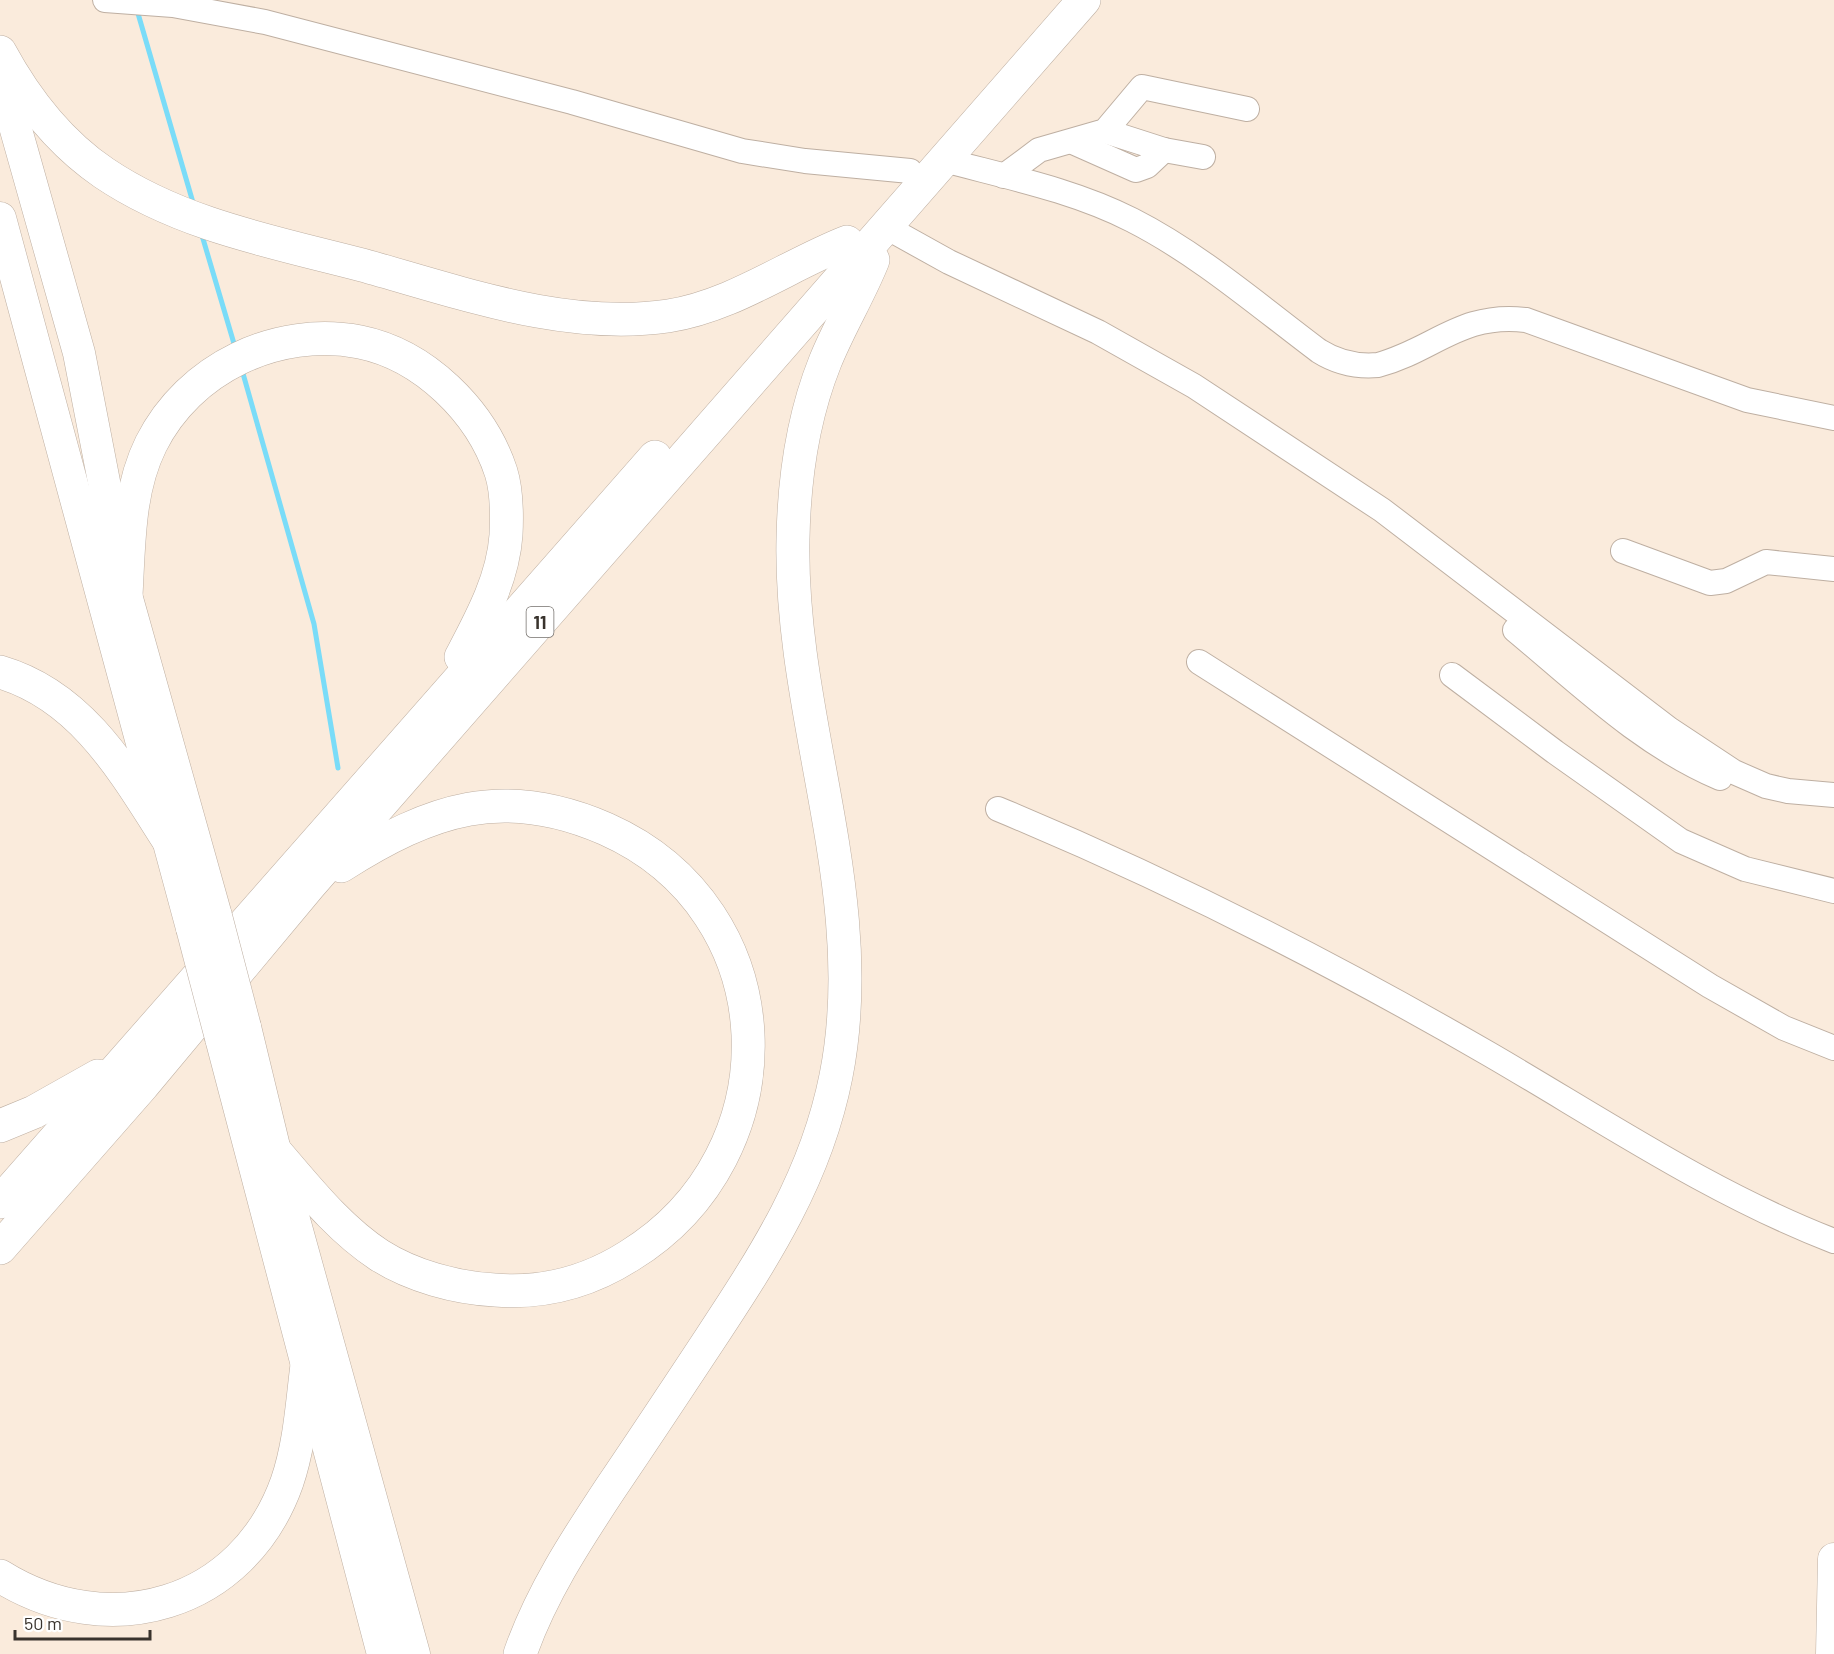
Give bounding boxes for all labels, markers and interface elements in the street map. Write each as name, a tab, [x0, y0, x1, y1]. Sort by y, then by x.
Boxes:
road number: 11	[526, 607, 554, 637]
scale bar	[15, 1603, 150, 1641]
text: 50 m	[24, 1612, 62, 1634]

